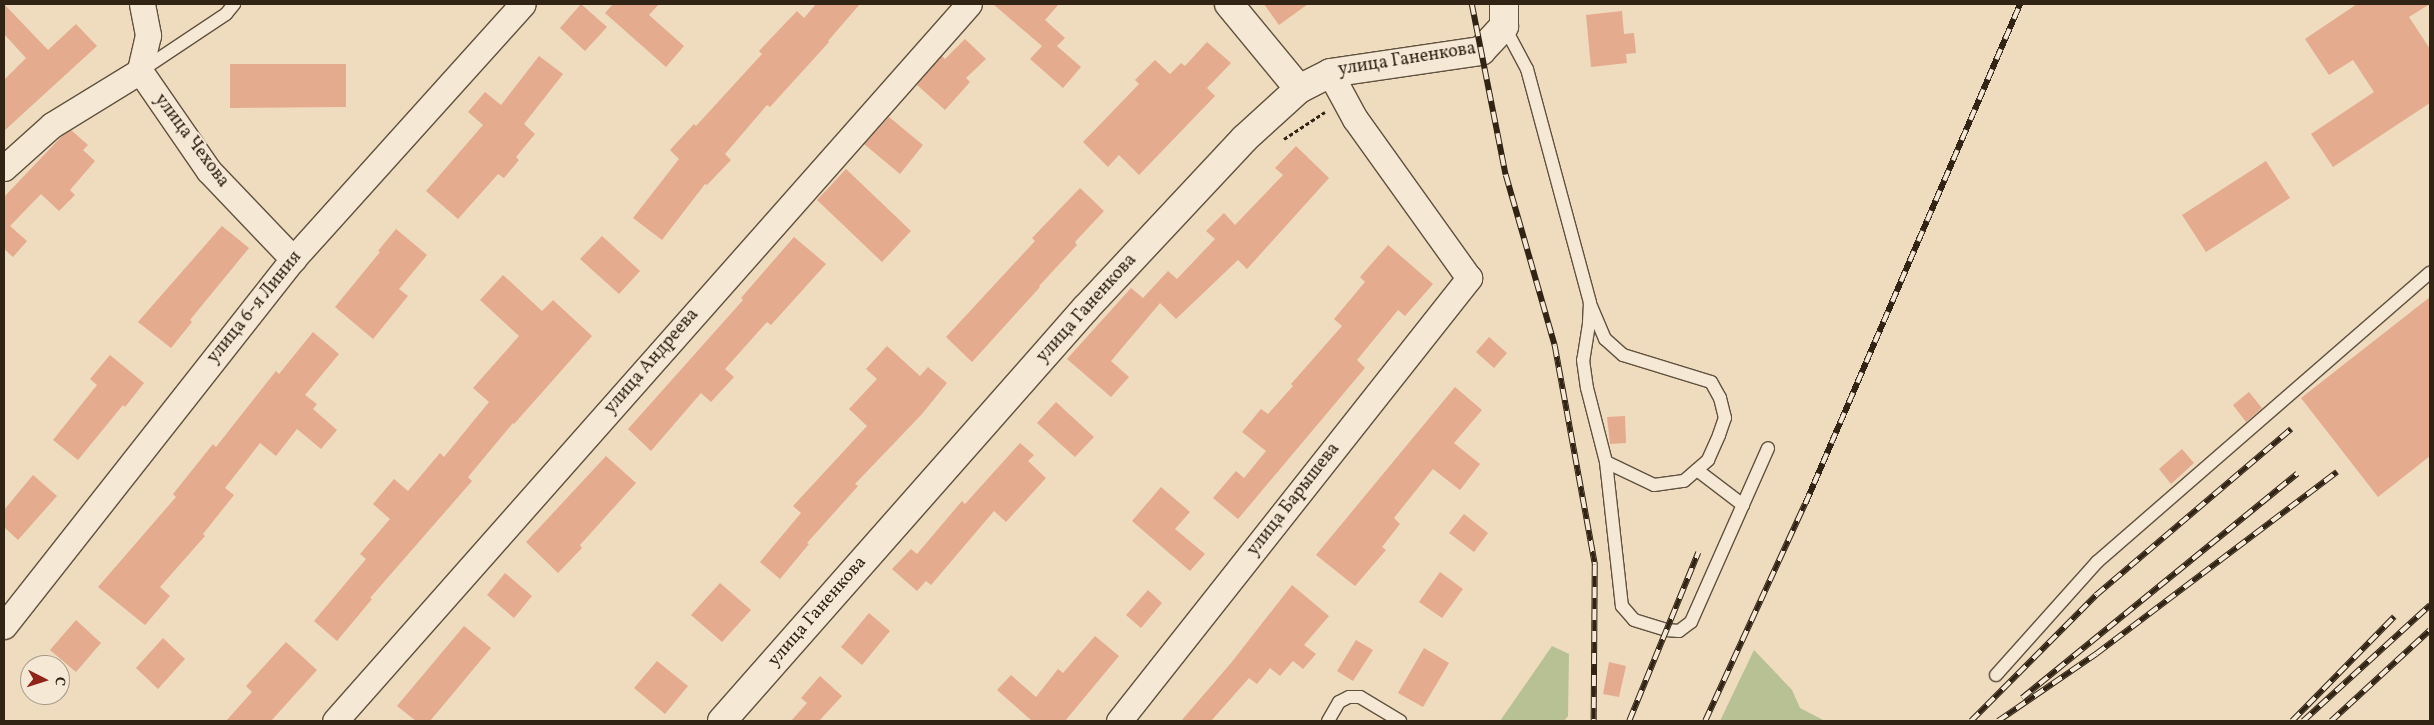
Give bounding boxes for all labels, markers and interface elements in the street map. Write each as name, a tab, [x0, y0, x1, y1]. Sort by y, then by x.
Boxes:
street label: улица Ганенкова	[1337, 38, 1477, 82]
street label: улица Чехова	[149, 90, 233, 192]
street label: улица 6-я Линия	[203, 247, 307, 369]
street label: улица Ганенкова	[1032, 250, 1142, 368]
street label: улица Андреева	[600, 305, 704, 419]
street label: улица Барышева	[1243, 439, 1345, 561]
street label: улица Ганенкова	[764, 552, 872, 672]
north arrow	[20, 655, 70, 705]
text: С	[50, 676, 69, 687]

